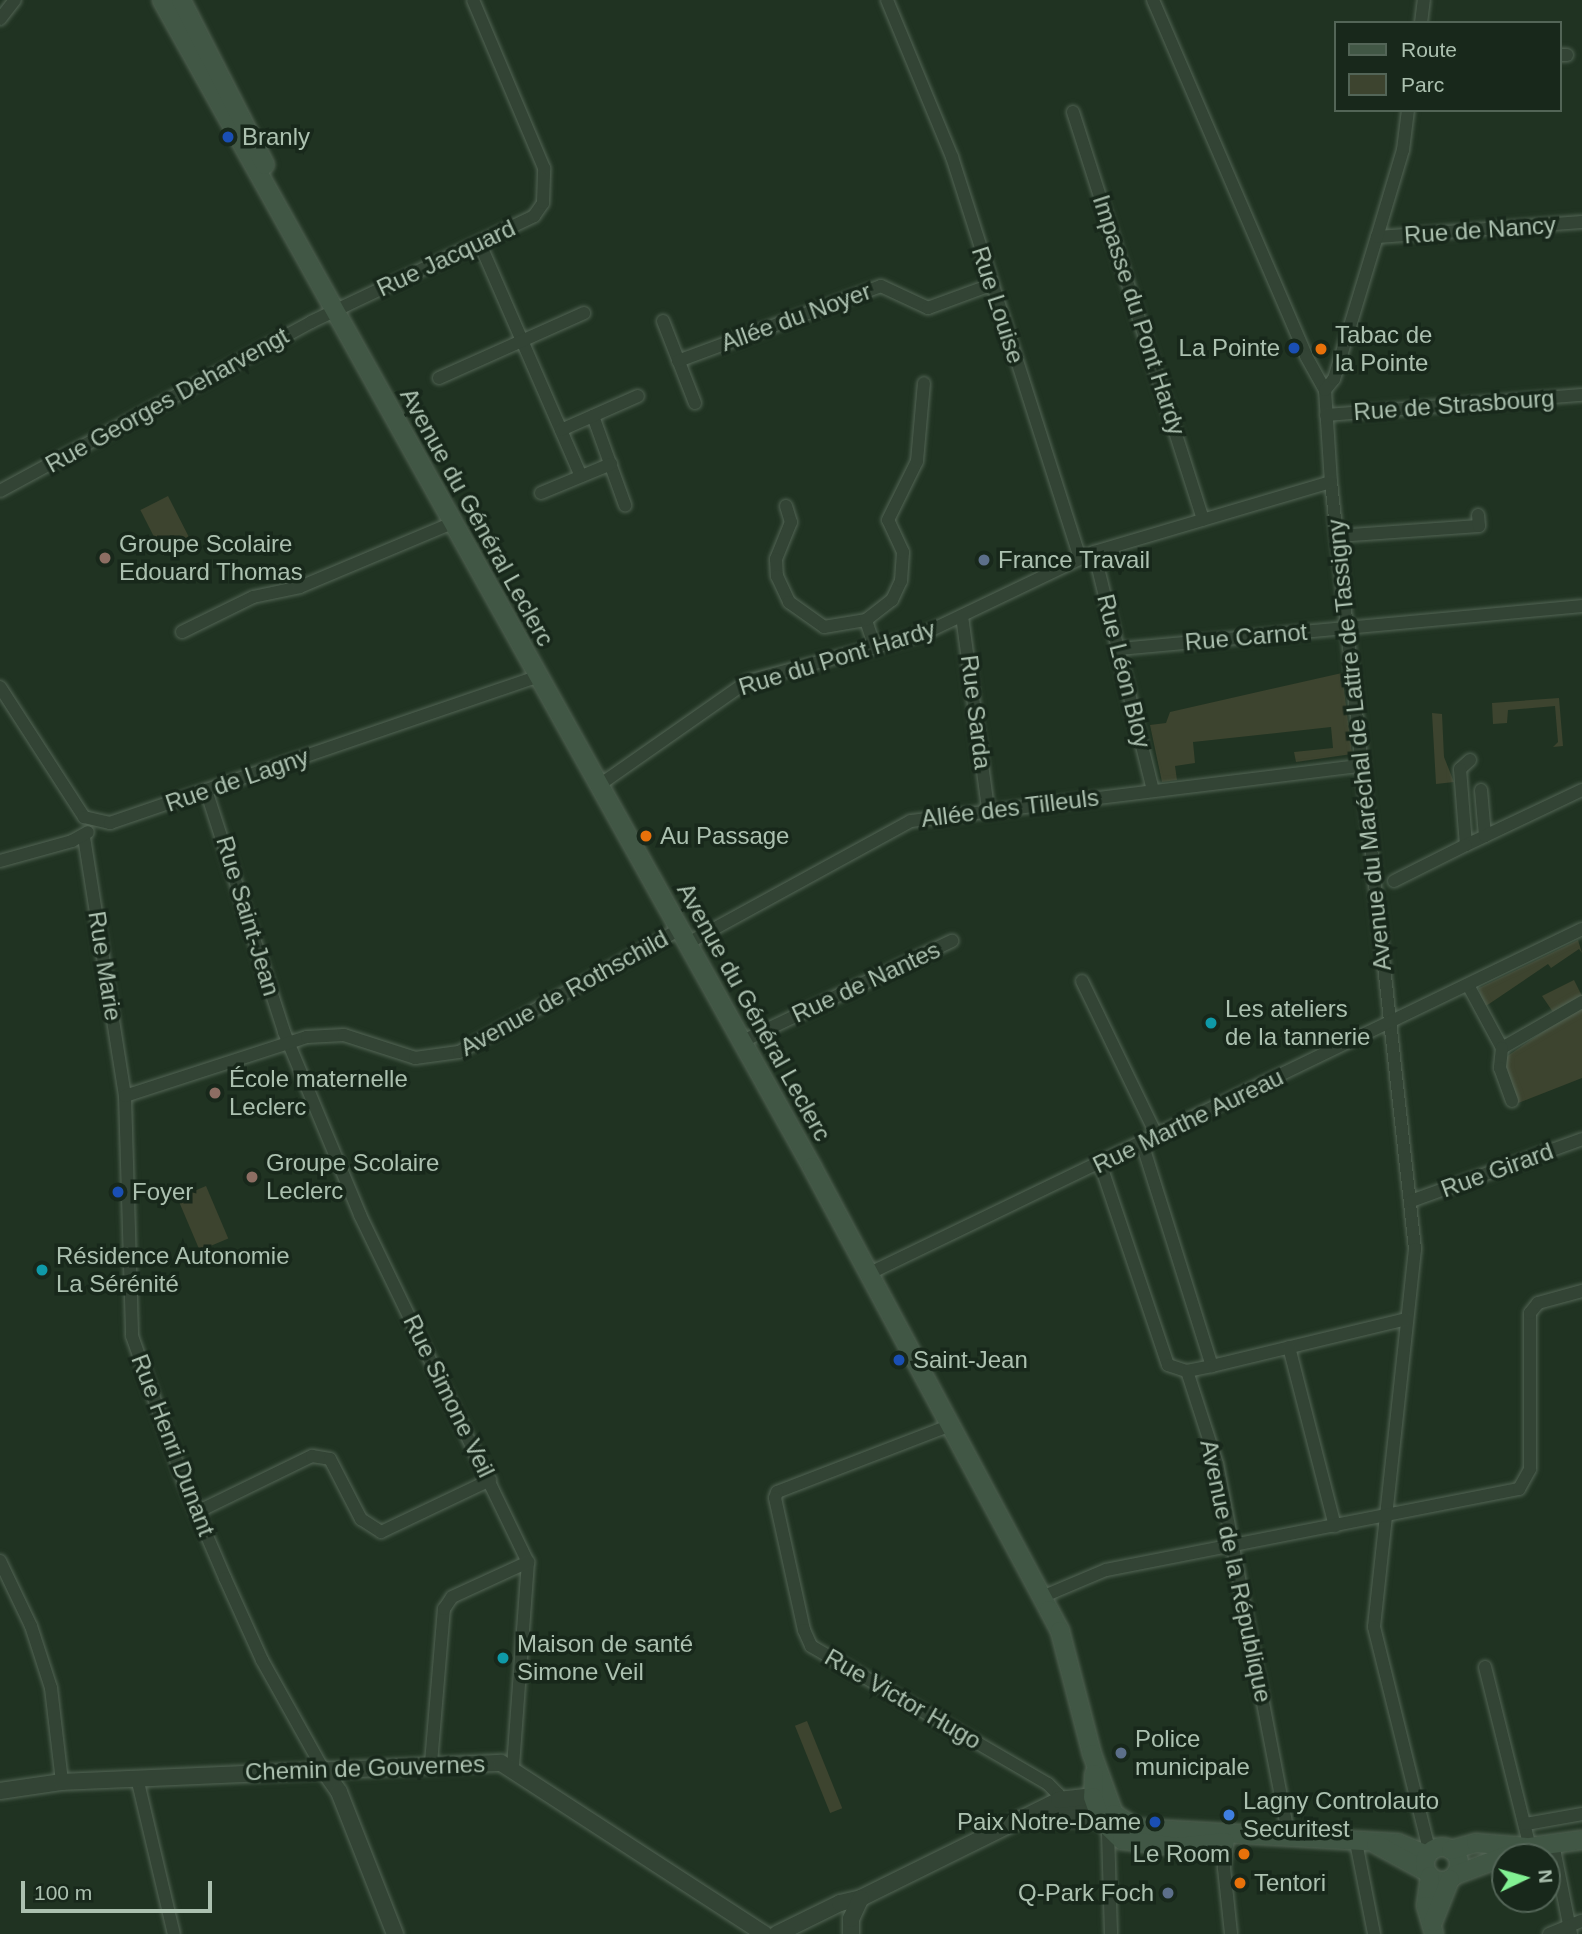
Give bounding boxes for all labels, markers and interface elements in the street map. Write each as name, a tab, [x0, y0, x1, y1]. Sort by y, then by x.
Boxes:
legend	[1334, 21, 1561, 112]
text: Route	[1401, 38, 1457, 61]
text: Parc	[1401, 73, 1444, 96]
place label: Branly	[242, 123, 310, 151]
marker: Branly	[220, 129, 236, 145]
street label: Impasse du Pont Hardy	[1087, 191, 1191, 439]
street label: Rue de Nancy	[1403, 210, 1557, 250]
street label: Rue Jacquard	[372, 213, 520, 303]
street label: Rue Louise	[966, 243, 1030, 367]
street label: Allée du Noyer	[717, 277, 875, 357]
street label: Rue Georges Deharvengt	[40, 321, 294, 479]
place label: Tabac de la Pointe	[1335, 321, 1432, 377]
place label: La Pointe	[1179, 334, 1280, 362]
marker: La Pointe	[1286, 340, 1302, 356]
marker: Tabac de la Pointe	[1313, 341, 1329, 357]
street label: Avenue du Général Leclerc	[394, 383, 560, 651]
street label: Rue de Strasbourg	[1353, 384, 1555, 426]
street label: Avenue du Maréchal de Lattre de Tassigny	[1321, 517, 1397, 973]
place label: Groupe Scolaire Edouard Thomas	[119, 530, 303, 586]
place label: France Travail	[998, 546, 1150, 574]
marker: Groupe Scolaire Edouard Thomas	[97, 550, 113, 566]
marker: France Travail	[976, 552, 992, 568]
street label: Rue Léon Bloy	[1091, 591, 1157, 751]
street label: Rue du Pont Hardy	[735, 614, 939, 702]
street label: Rue Carnot	[1184, 617, 1308, 657]
street label: Rue Sarda	[955, 653, 997, 771]
street label: Rue de Lagny	[162, 742, 312, 818]
street label: Allée des Tilleuls	[919, 783, 1101, 833]
place label: Au Passage	[660, 822, 789, 850]
marker: Au Passage	[638, 828, 654, 844]
street label: Rue Saint-Jean	[210, 833, 286, 999]
street label: Avenue du Général Leclerc	[671, 878, 837, 1146]
street label: Rue Marie	[82, 909, 128, 1023]
street label: Avenue de Rothschild	[455, 924, 673, 1062]
street label: Rue de Nantes	[787, 935, 945, 1029]
place label: Les ateliers de la tannerie	[1225, 995, 1370, 1051]
marker: Les ateliers de la tannerie	[1203, 1015, 1219, 1031]
street label: Rue Marthe Aureau	[1088, 1062, 1288, 1180]
place label: École maternelle Leclerc	[229, 1065, 408, 1121]
marker: École maternelle Leclerc	[207, 1085, 223, 1101]
street label: Rue Girard	[1437, 1136, 1557, 1204]
place label: Groupe Scolaire Leclerc	[266, 1149, 439, 1205]
marker: Groupe Scolaire Leclerc	[244, 1169, 260, 1185]
place label: Foyer	[132, 1178, 193, 1206]
marker: Foyer	[110, 1184, 126, 1200]
place label: Résidence Autonomie La Sérénité	[56, 1242, 291, 1298]
marker: Résidence Autonomie La Sérénité	[34, 1262, 50, 1278]
street label: Rue Simone Veil	[397, 1310, 501, 1482]
place label: Saint-Jean	[913, 1346, 1028, 1374]
street label: Rue Henri Dunant	[125, 1350, 221, 1540]
marker: Saint-Jean	[891, 1352, 907, 1368]
street label: Avenue de la République	[1194, 1437, 1278, 1705]
place label: Maison de santé Simone Veil	[517, 1630, 693, 1686]
street label: Rue Victor Hugo	[820, 1643, 986, 1755]
marker: Maison de santé Simone Veil	[495, 1650, 511, 1666]
place label: Police municipale	[1135, 1725, 1250, 1781]
marker: Police municipale	[1113, 1745, 1129, 1761]
street label: Chemin de Gouvernes	[245, 1749, 485, 1787]
place label: Lagny Controlauto Securitest	[1243, 1787, 1439, 1843]
marker: Lagny Controlauto Securitest	[1221, 1807, 1237, 1823]
place label: Paix Notre-Dame	[957, 1808, 1141, 1836]
marker: Paix Notre-Dame	[1147, 1814, 1163, 1830]
place label: Le Room	[1133, 1840, 1230, 1868]
north arrow	[1491, 1843, 1561, 1913]
marker: Le Room	[1236, 1846, 1252, 1862]
scale bar	[24, 1868, 215, 1912]
place label: Tentori	[1254, 1869, 1326, 1897]
text: N	[1534, 1869, 1556, 1884]
marker: Tentori	[1232, 1875, 1248, 1891]
place label: Q-Park Foch	[1018, 1879, 1154, 1907]
text: 100 m	[34, 1881, 92, 1904]
marker: Q-Park Foch	[1160, 1885, 1176, 1901]

